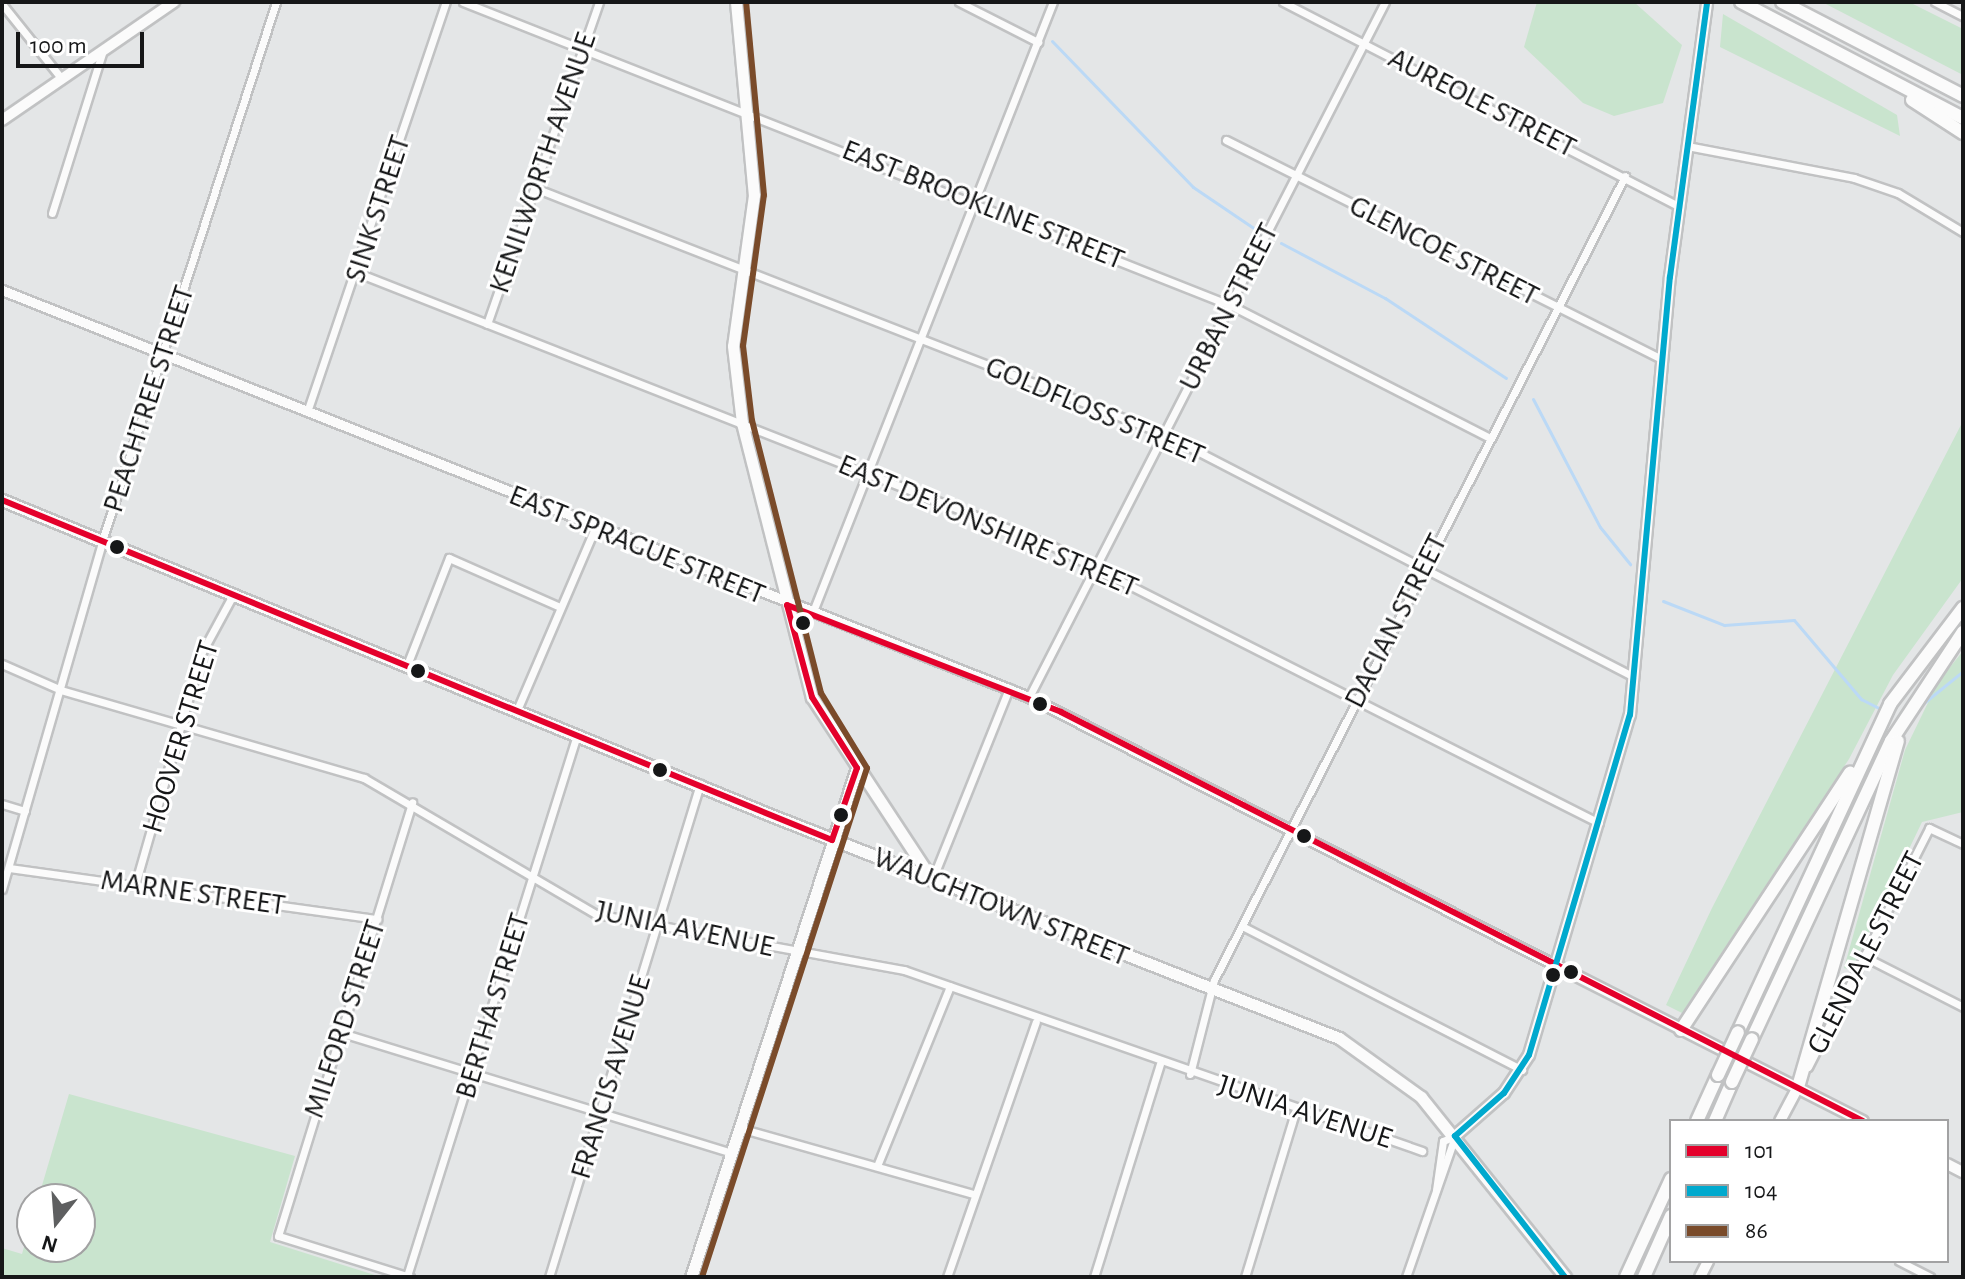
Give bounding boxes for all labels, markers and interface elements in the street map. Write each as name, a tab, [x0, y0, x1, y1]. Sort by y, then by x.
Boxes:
scale bar	[20, 16, 148, 66]
street label: KENILWORTH AVENUE	[482, 28, 604, 298]
text: 100 m	[30, 34, 87, 58]
street label: AUREOLE STREET	[1382, 40, 1582, 166]
street label: SINK STREET	[337, 131, 419, 287]
street label: EAST BROOKLINE STREET	[837, 132, 1129, 278]
street label: GLENCOE STREET	[1343, 188, 1545, 314]
street label: URBAN STREET	[1171, 217, 1287, 397]
street label: PEACHTREE STREET	[95, 281, 203, 517]
street label: GOLDFLOSS STREET	[980, 349, 1210, 473]
street label: EAST DEVONSHIRE STREET	[833, 446, 1143, 606]
street label: EAST SPRAGUE STREET	[504, 477, 770, 613]
street label: DACIAN STREET	[1337, 528, 1455, 714]
unlabelled marker	[109, 539, 125, 555]
unlabelled marker	[795, 615, 811, 631]
street label: HOOVER STREET	[135, 636, 227, 838]
unlabelled marker	[410, 663, 426, 679]
unlabelled marker	[1032, 696, 1048, 712]
unlabelled marker	[652, 762, 668, 778]
unlabelled marker	[833, 807, 849, 823]
unlabelled marker	[1296, 828, 1312, 844]
street label: WAUGHTOWN STREET	[868, 839, 1134, 975]
street label: GLENDALE STREET	[1800, 846, 1932, 1060]
street label: MARNE STREET	[98, 862, 288, 924]
street label: JUNIA AVENUE	[593, 893, 777, 965]
street label: BERTHA STREET	[448, 909, 538, 1103]
street label: MILFORD STREET	[296, 916, 394, 1122]
unlabelled marker	[1563, 964, 1579, 980]
unlabelled marker	[1545, 967, 1561, 983]
street label: FRANCIS AVENUE	[563, 971, 659, 1183]
street label: JUNIA AVENUE	[1214, 1067, 1396, 1157]
legend	[1669, 1119, 1949, 1263]
text: 101	[1745, 1139, 1774, 1163]
text: 104	[1745, 1179, 1777, 1203]
north arrow	[16, 1183, 96, 1263]
text: 86	[1745, 1219, 1768, 1243]
text: N	[39, 1231, 60, 1257]

